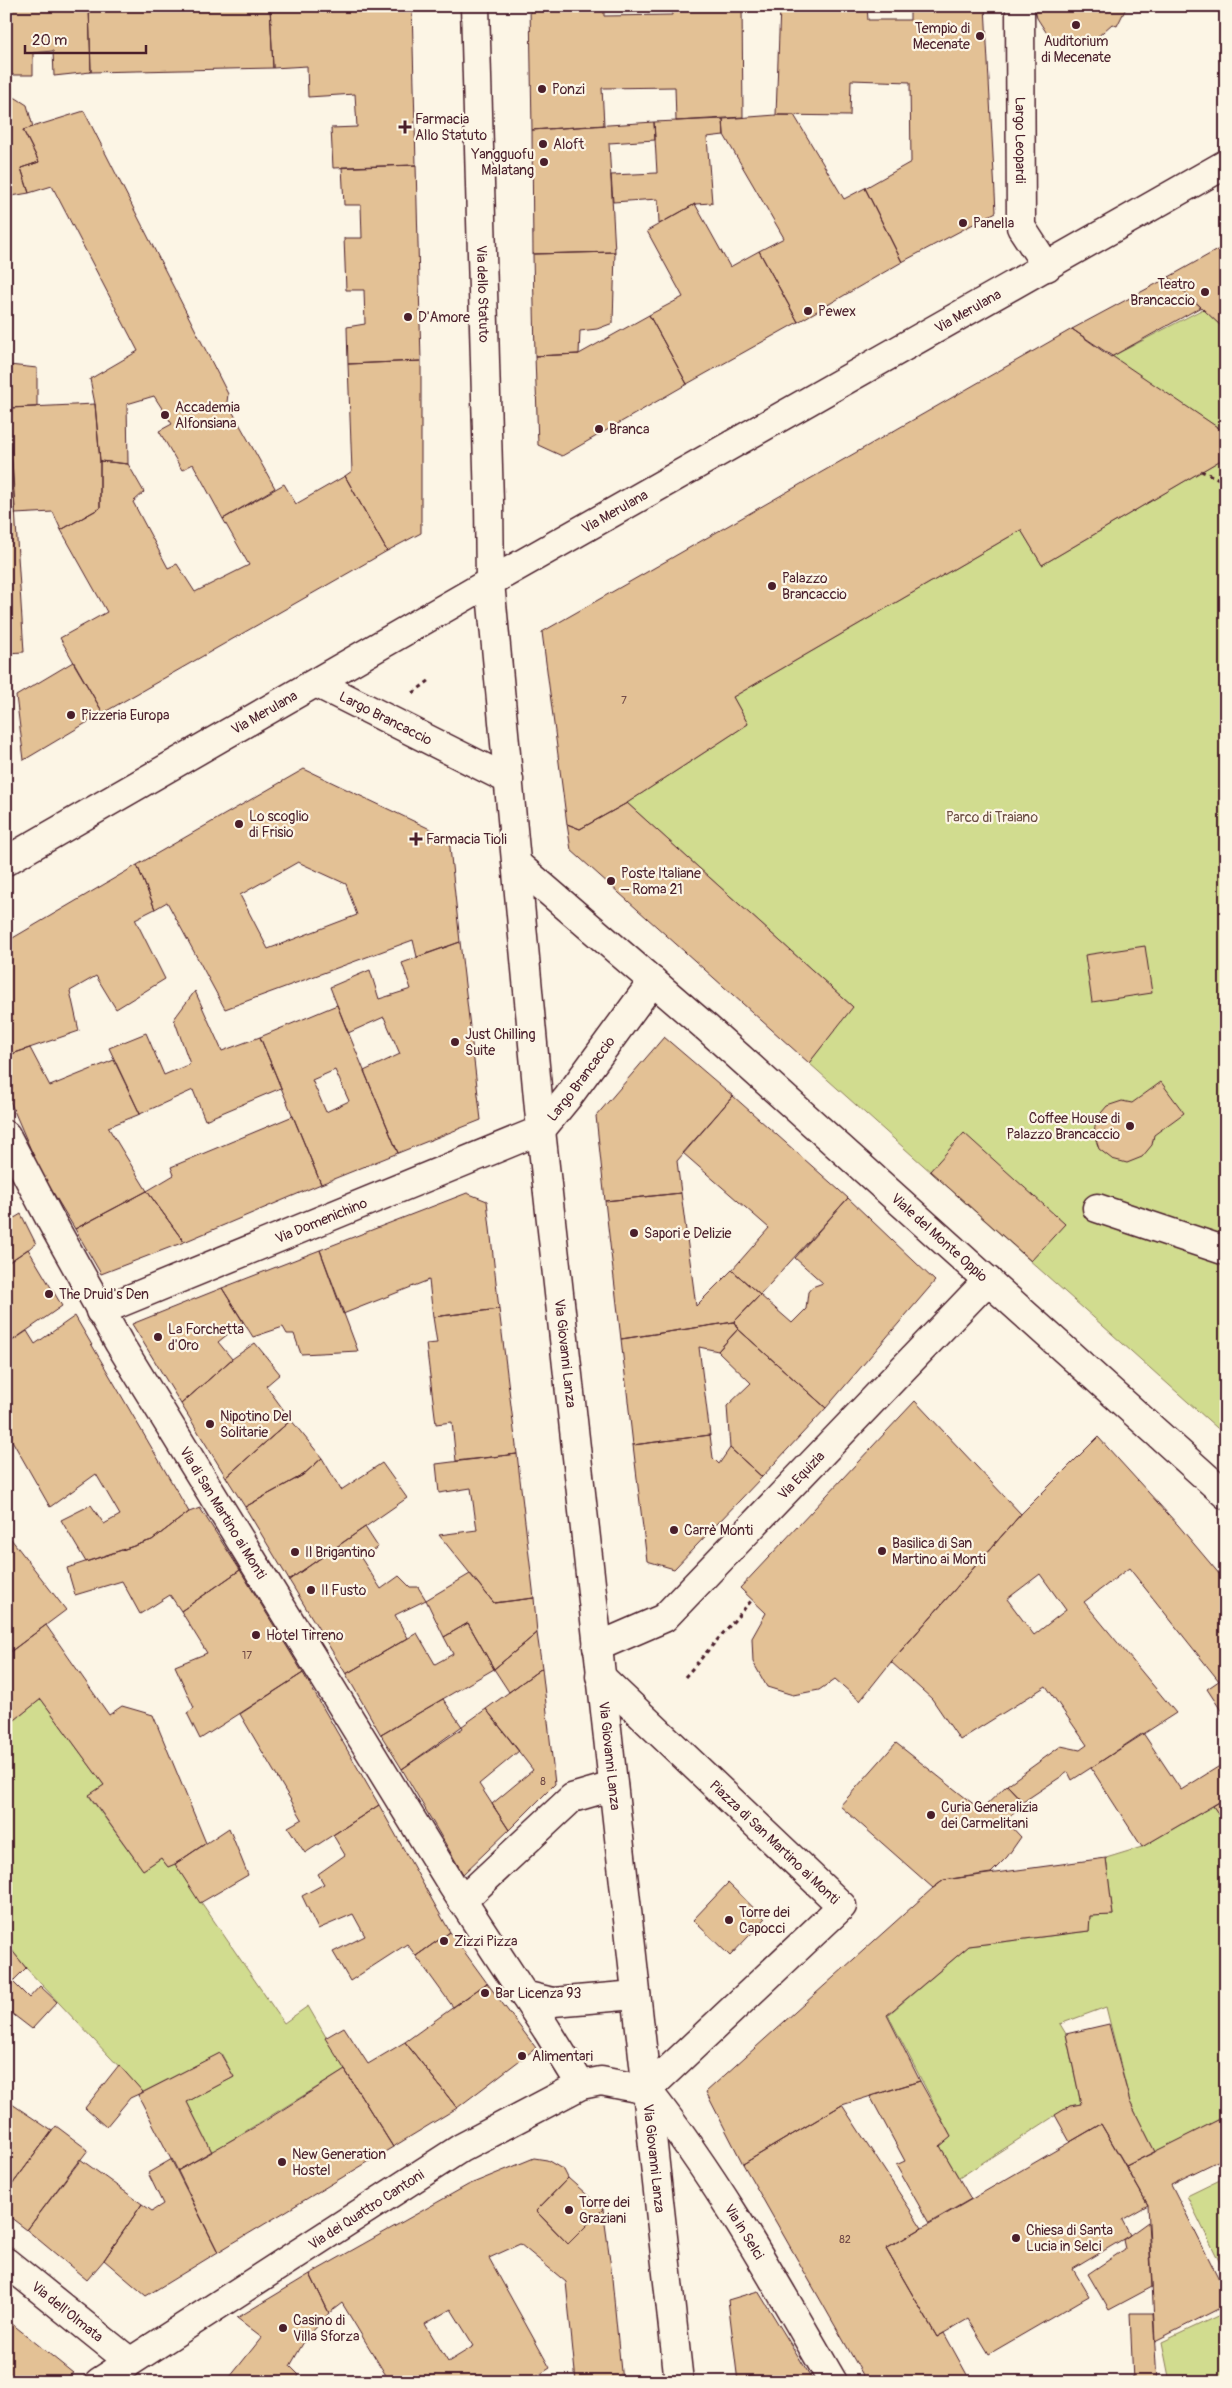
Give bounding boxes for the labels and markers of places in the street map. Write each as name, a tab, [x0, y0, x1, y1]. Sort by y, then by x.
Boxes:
marker: Auditorium di Mecenate	[1070, 19, 1082, 31]
place label: Tempio di Mecenate	[913, 20, 970, 53]
marker: Tempio di Mecenate	[974, 30, 986, 42]
place label: Auditorium di Mecenate	[1041, 33, 1111, 66]
place label: Ponzi	[552, 81, 585, 98]
marker: Ponzi	[536, 83, 548, 95]
place label: Farmacia Allo Statuto	[415, 111, 488, 144]
marker: Farmacia Allo Statuto	[399, 121, 411, 133]
place label: Aloft	[553, 136, 585, 153]
marker: Aloft	[537, 138, 549, 150]
place label: Yangguofu Malatang	[471, 146, 534, 179]
marker: Yangguofu Malatang	[538, 156, 550, 168]
place label: Panella	[973, 215, 1014, 232]
marker: Panella	[957, 217, 969, 229]
place label: Teatro Brancaccio	[1130, 276, 1195, 309]
marker: Teatro Brancaccio	[1199, 286, 1211, 298]
place label: Pewex	[818, 303, 856, 320]
marker: Pewex	[802, 305, 814, 317]
place label: D'Amore	[418, 309, 470, 326]
marker: D'Amore	[402, 311, 414, 323]
place label: Accademia Alfonsiana	[175, 399, 240, 432]
marker: Accademia Alfonsiana	[159, 409, 171, 421]
place label: Branca	[609, 421, 650, 438]
marker: Branca	[593, 423, 605, 435]
place label: Palazzo Brancaccio	[782, 570, 847, 603]
marker: Palazzo Brancaccio	[766, 580, 778, 592]
place label: Pizzeria Europa	[81, 707, 170, 724]
marker: Pizzeria Europa	[65, 709, 77, 721]
place label: Lo scoglio di Frisio	[249, 808, 309, 841]
marker: Lo scoglio di Frisio	[233, 818, 245, 830]
place label: Farmacia Tioli	[426, 831, 507, 848]
marker: Farmacia Tioli	[410, 833, 422, 845]
place label: Poste Italiane – Roma 21	[620, 865, 701, 898]
marker: Poste Italiane – Roma 21	[605, 875, 617, 887]
place label: Just Chilling Suite	[465, 1026, 536, 1059]
marker: Just Chilling Suite	[449, 1036, 461, 1048]
place label: Coffee House di Palazzo Brancaccio	[1007, 1110, 1120, 1143]
marker: Coffee House di Palazzo Brancaccio	[1124, 1120, 1136, 1132]
place label: Sapori e Delizie	[644, 1225, 732, 1242]
marker: Sapori e Delizie	[628, 1227, 640, 1239]
place label: The Druid's Den	[59, 1286, 149, 1303]
marker: The Druid's Den	[43, 1288, 55, 1300]
place label: La Forchetta d'Oro	[168, 1321, 244, 1354]
marker: La Forchetta d'Oro	[152, 1331, 164, 1343]
place label: Nipotino Del Solitarie	[220, 1408, 292, 1441]
marker: Nipotino Del Solitarie	[204, 1418, 216, 1430]
place label: Carrè Monti	[684, 1522, 754, 1539]
marker: Carrè Monti	[668, 1524, 680, 1536]
place label: Basilica di San Martino ai Monti	[892, 1535, 986, 1568]
place label: Il Brigantino	[305, 1544, 376, 1561]
marker: Basilica di San Martino ai Monti	[876, 1545, 888, 1557]
marker: Il Brigantino	[289, 1546, 301, 1558]
place label: Il Fusto	[321, 1582, 367, 1599]
marker: Il Fusto	[305, 1584, 317, 1596]
place label: Hotel Tirreno	[266, 1627, 344, 1644]
marker: Hotel Tirreno	[250, 1629, 262, 1641]
place label: Curia Generalizia dei Carmelitani	[941, 1799, 1038, 1832]
marker: Curia Generalizia dei Carmelitani	[925, 1809, 937, 1821]
place label: Torre dei Capocci	[739, 1904, 790, 1937]
marker: Torre dei Capocci	[723, 1914, 735, 1926]
place label: Zizzi Pizza	[454, 1933, 517, 1950]
marker: Zizzi Pizza	[438, 1935, 450, 1947]
place label: Bar Licenza 93	[495, 1985, 582, 2002]
marker: Bar Licenza 93	[479, 1987, 491, 1999]
place label: Alimentari	[532, 2048, 594, 2065]
marker: Alimentari	[516, 2050, 528, 2062]
place label: New Generation Hostel	[292, 2146, 386, 2179]
marker: New Generation Hostel	[276, 2156, 288, 2168]
place label: Torre dei Graziani	[579, 2194, 630, 2227]
marker: Torre dei Graziani	[563, 2204, 575, 2216]
place label: Chiesa di Santa Lucia in Selci	[1026, 2222, 1113, 2255]
marker: Chiesa di Santa Lucia in Selci	[1010, 2232, 1022, 2244]
place label: Casino di Villa Sforza	[293, 2312, 359, 2345]
marker: Casino di Villa Sforza	[277, 2322, 289, 2334]

